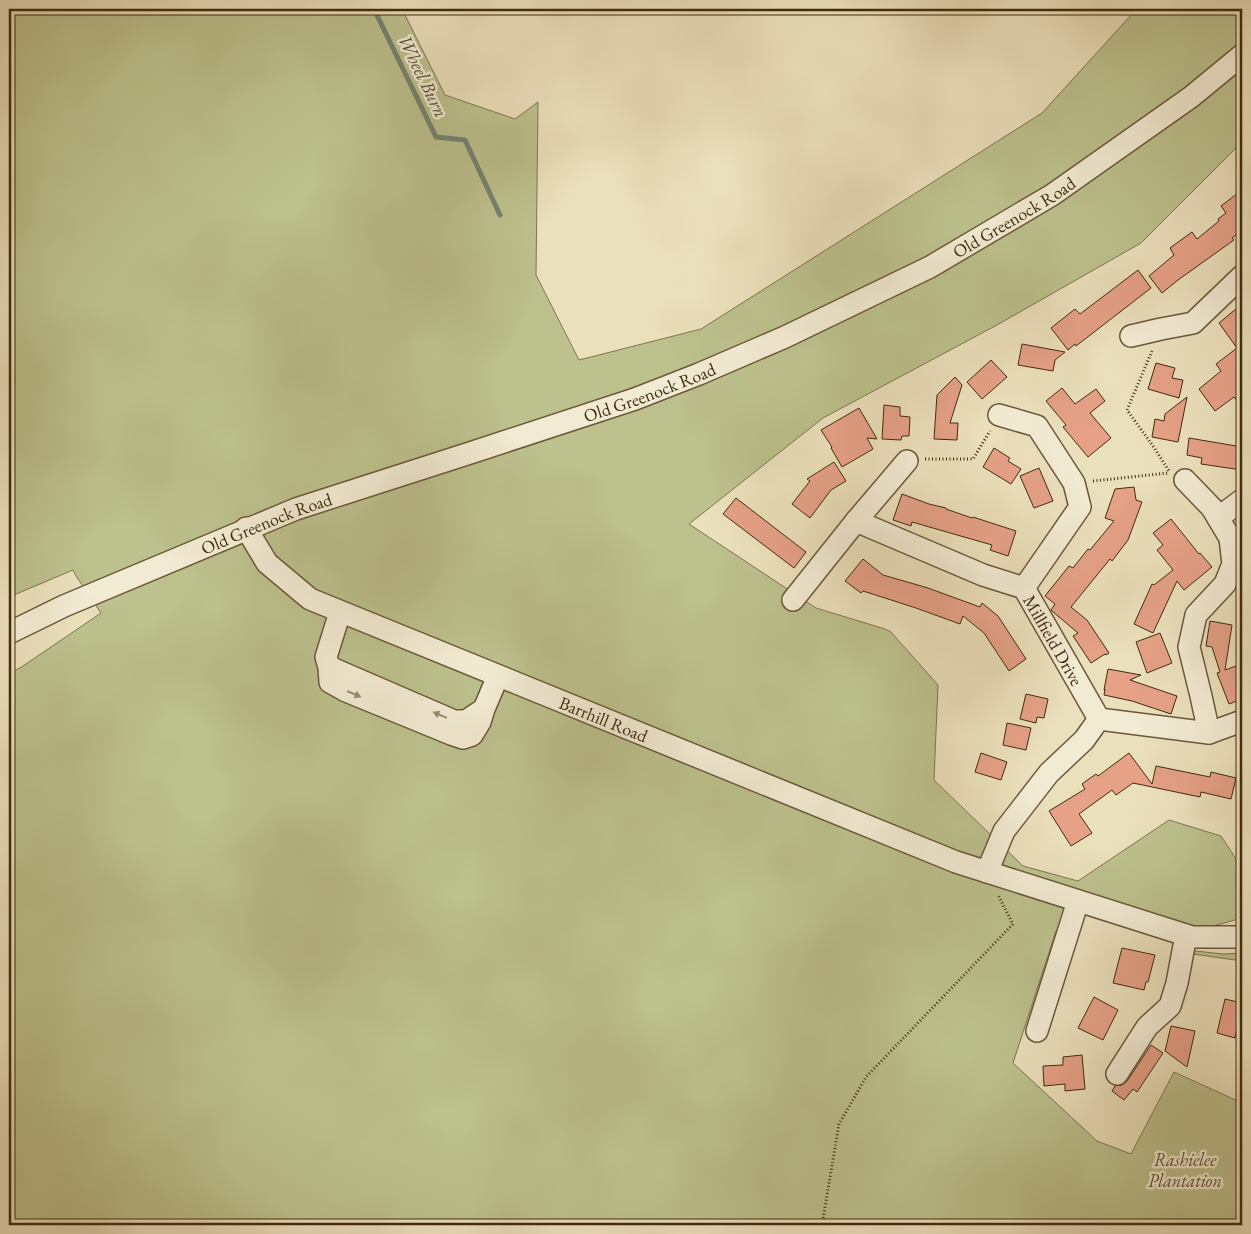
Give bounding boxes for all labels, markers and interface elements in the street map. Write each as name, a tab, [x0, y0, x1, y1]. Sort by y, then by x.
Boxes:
water label: Wheel Burn	[392, 31, 454, 121]
street label: Old Greenock Road	[948, 170, 1080, 263]
street label: Old Greenock Road	[580, 356, 720, 427]
street label: Old Greenock Road	[197, 486, 336, 559]
street label: Millfield Drive	[1019, 590, 1089, 690]
street label: Barrhill Road	[556, 690, 652, 747]
one-way arrow	[347, 691, 361, 699]
one-way arrow	[433, 711, 447, 719]
park label: Rashielee Plantation	[1148, 1148, 1222, 1192]

